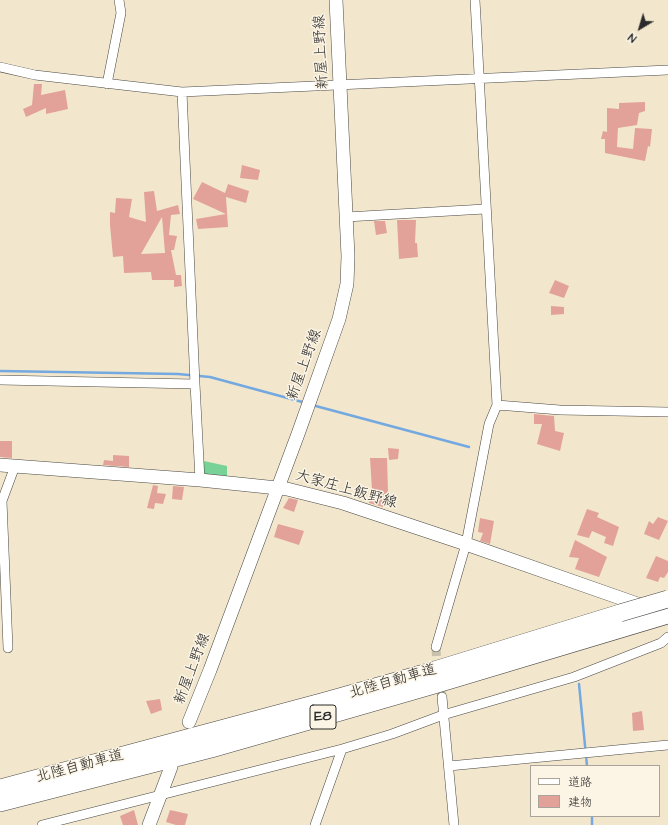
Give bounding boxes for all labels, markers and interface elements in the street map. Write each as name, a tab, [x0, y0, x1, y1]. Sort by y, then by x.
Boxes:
north arrow	[620, 8, 660, 48]
street label: 新屋上野線	[311, 14, 333, 90]
text: N	[625, 30, 640, 46]
street label: 新屋上野線	[284, 327, 326, 403]
street label: 大家庄上飯野線	[293, 467, 399, 513]
street label: 新屋上野線	[171, 631, 215, 707]
street label: 北陸自動車道	[347, 661, 439, 703]
road number: E8	[310, 705, 336, 729]
street label: 北陸自動車道	[34, 747, 126, 787]
legend	[530, 765, 660, 817]
text: 道路	[568, 774, 592, 791]
text: 建物	[568, 794, 592, 811]

